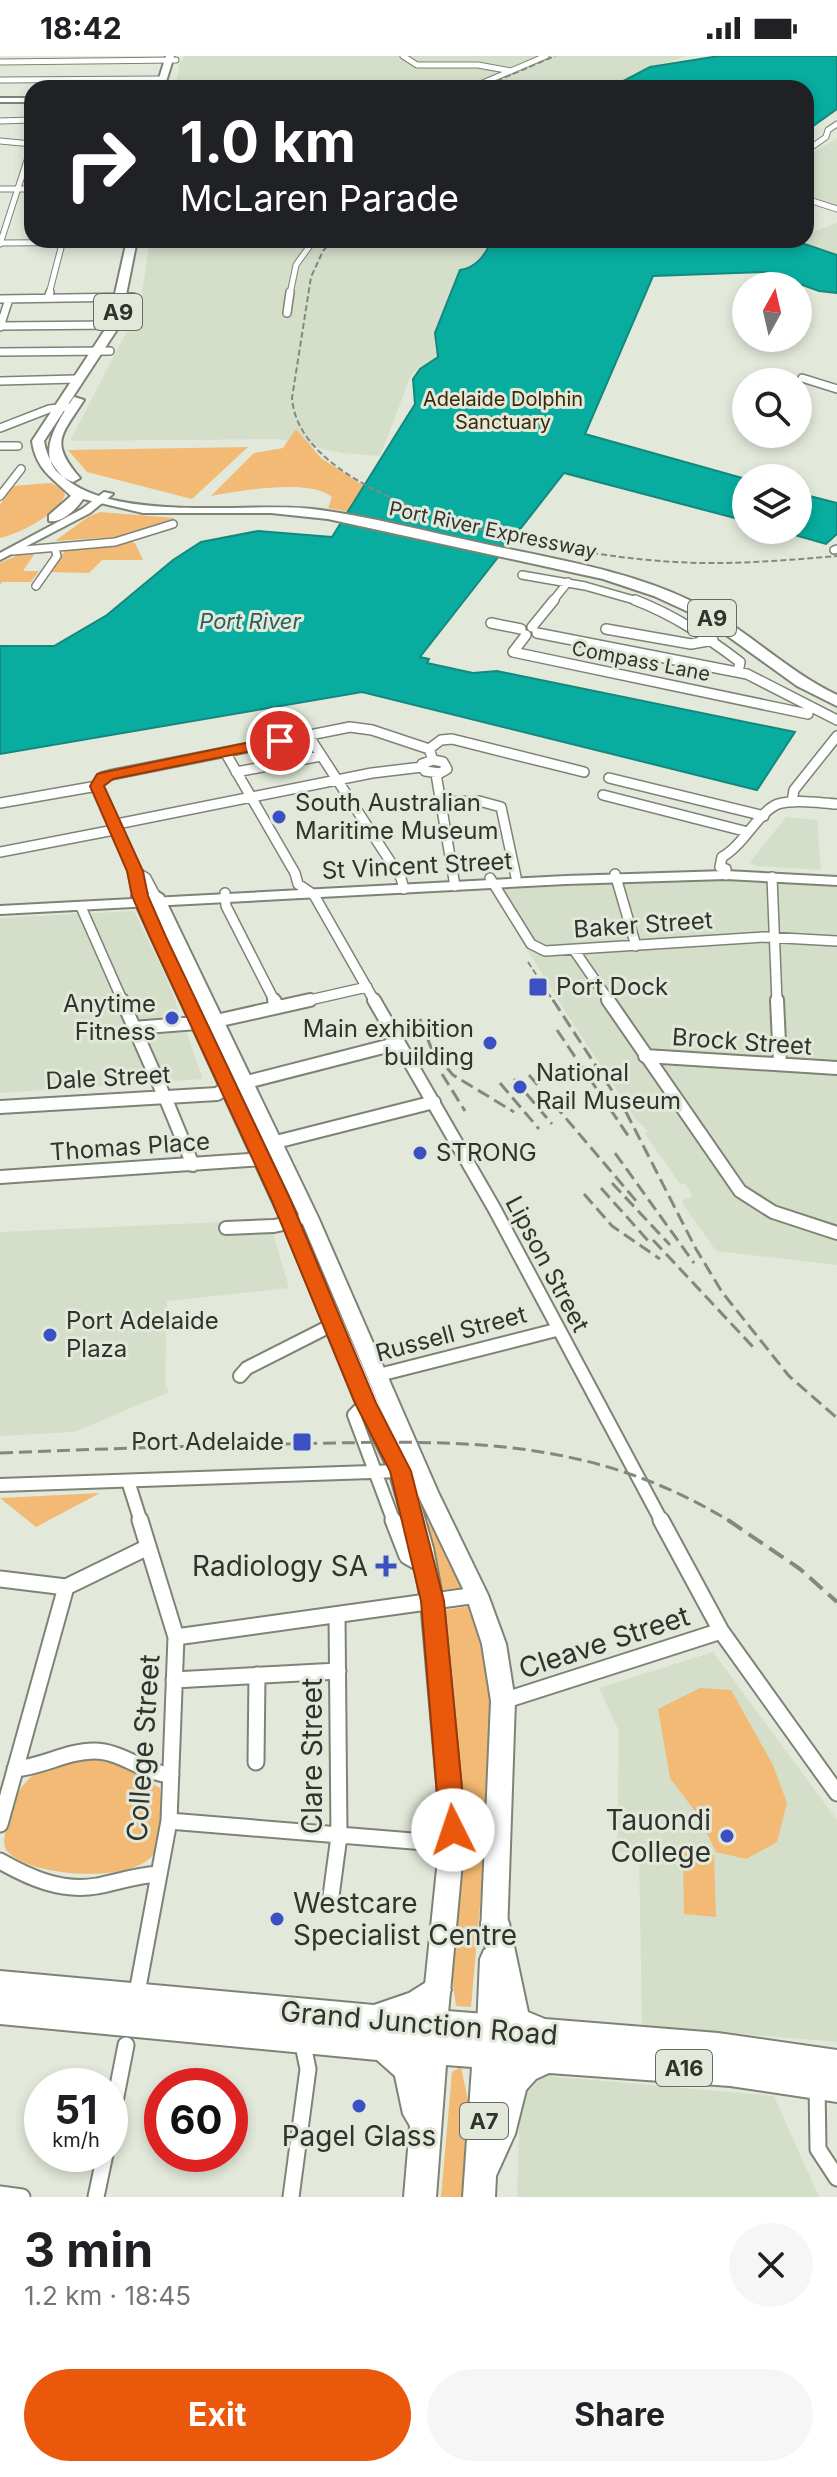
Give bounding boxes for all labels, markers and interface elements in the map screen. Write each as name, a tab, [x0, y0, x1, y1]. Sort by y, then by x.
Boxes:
text: 18:42	[40, 10, 122, 46]
text: 1.0 km	[180, 108, 356, 176]
icon: right	[48, 112, 152, 216]
text: McLaren Parade	[180, 176, 459, 220]
north arrow	[732, 272, 812, 352]
map controls	[732, 272, 812, 544]
road number: A9	[94, 294, 142, 330]
button: search	[732, 368, 812, 448]
park label: Adelaide Dolphin Sanctuary	[423, 387, 583, 434]
button: layers	[732, 464, 812, 544]
street label: Port River Expressway	[387, 496, 599, 564]
road number: A9	[688, 600, 736, 636]
water label: Port River	[199, 608, 301, 634]
street label: Compass Lane	[570, 636, 712, 686]
pin	[246, 707, 314, 775]
icon: arrive	[258, 719, 302, 763]
place label: South Australian Maritime Museum	[295, 788, 499, 845]
marker: South Australian Maritime Museum	[270, 808, 288, 826]
street label: St Vincent Street	[321, 846, 513, 885]
street label: Baker Street	[572, 905, 714, 944]
place label: Port Dock	[556, 972, 668, 1001]
marker: Port Dock	[527, 976, 549, 998]
place label: Anytime Fitness	[63, 989, 156, 1046]
marker: Anytime Fitness	[163, 1009, 181, 1027]
place label: Main exhibition building	[303, 1014, 474, 1071]
street label: Brock Street	[671, 1022, 813, 1061]
marker: Main exhibition building	[481, 1034, 499, 1052]
place label: National Rail Museum	[536, 1058, 681, 1115]
street label: Dale Street	[45, 1060, 171, 1095]
marker: National Rail Museum	[511, 1078, 529, 1096]
street label: Thomas Place	[49, 1126, 211, 1167]
place label: STRONG	[436, 1138, 537, 1167]
marker: STRONG	[411, 1144, 429, 1162]
street label: Lipson Street	[499, 1191, 595, 1337]
street label: Russell Street	[372, 1299, 530, 1368]
place label: Port Adelaide Plaza	[66, 1306, 219, 1363]
marker: Port Adelaide Plaza	[41, 1326, 59, 1344]
place label: Port Adelaide	[131, 1427, 284, 1456]
marker: Port Adelaide	[291, 1431, 313, 1453]
place label: Radiology SA	[192, 1549, 368, 1583]
marker: Radiology SA	[375, 1555, 397, 1577]
street label: Cleave Street	[514, 1598, 694, 1686]
street label: College Street	[120, 1653, 166, 1843]
street label: Clare Street	[295, 1678, 329, 1834]
position arrow	[411, 1788, 495, 1872]
place label: Tauondi College	[605, 1803, 711, 1869]
marker: Tauondi College	[718, 1827, 736, 1845]
place label: Westcare Specialist Centre	[293, 1886, 517, 1952]
marker: Westcare Specialist Centre	[268, 1910, 286, 1928]
street label: Grand Junction Road	[279, 1994, 559, 2052]
road number: A16	[656, 2050, 712, 2086]
speed limit sign: 60	[144, 2068, 248, 2172]
text: 51	[55, 2085, 97, 2134]
marker: Pagel Glass	[350, 2097, 368, 2115]
road number: A7	[460, 2103, 508, 2139]
place label: Pagel Glass	[282, 2119, 436, 2153]
text: km/h	[52, 2128, 100, 2152]
text: 3 min	[24, 2220, 153, 2279]
button: close	[729, 2223, 813, 2307]
text: 1.2 km · 18:45	[24, 2280, 191, 2311]
button: Exit	[24, 2369, 411, 2461]
button: Share	[427, 2369, 813, 2461]

